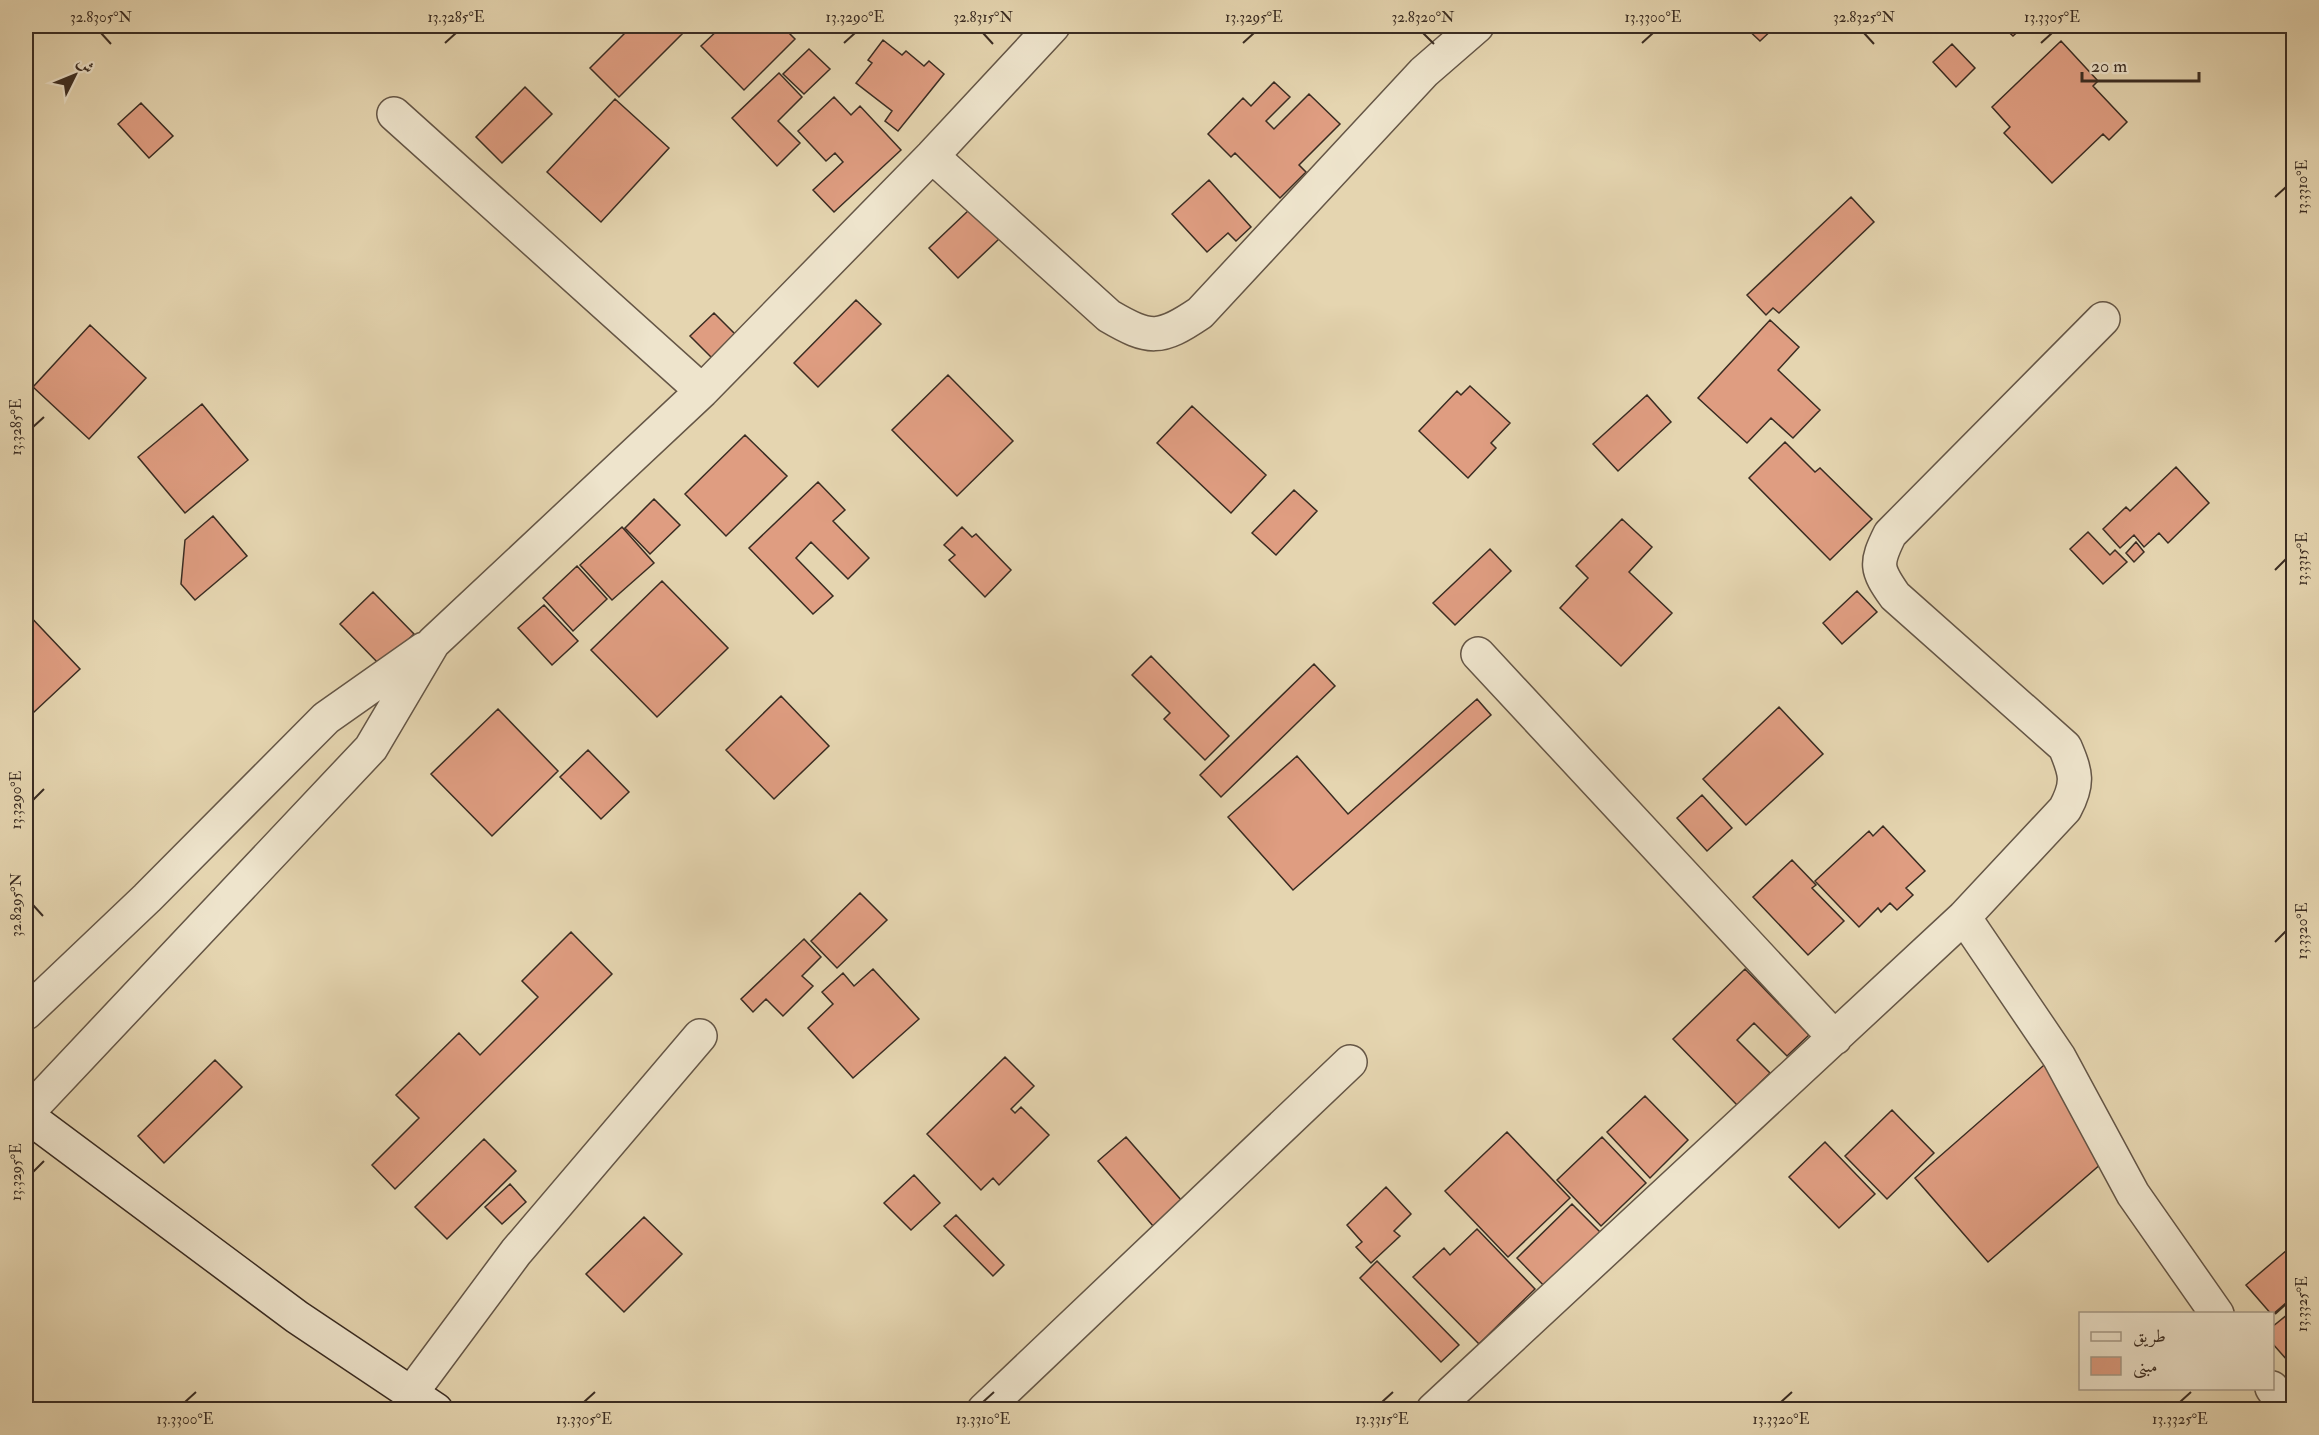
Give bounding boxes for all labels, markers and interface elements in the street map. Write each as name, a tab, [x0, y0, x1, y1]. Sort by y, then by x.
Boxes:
text: 32.8305°N	[70, 8, 133, 27]
text: 13.3285°E	[427, 8, 485, 27]
text: 13.3290°E	[826, 8, 885, 27]
text: 32.8315°N	[953, 8, 1013, 27]
text: 13.3295°E	[1225, 8, 1283, 27]
text: 32.8320°N	[1391, 8, 1455, 27]
text: 13.3300°E	[1624, 8, 1682, 27]
text: 32.8325°N	[1833, 8, 1896, 27]
text: 13.3305°E	[2024, 8, 2080, 27]
north arrow	[45, 45, 105, 105]
scale bar	[2082, 45, 2199, 83]
text: ش	[73, 53, 98, 78]
text: 20 m	[2091, 55, 2127, 78]
text: 13.3310°E	[2293, 160, 2312, 214]
text: 13.3285°E	[7, 398, 26, 456]
text: 13.3315°E	[2293, 532, 2312, 586]
text: 13.3290°E	[7, 770, 26, 829]
text: 32.8295°N	[7, 872, 26, 937]
text: 13.3320°E	[2293, 902, 2312, 959]
text: 13.3295°E	[7, 1143, 26, 1201]
text: 13.3325°E	[2293, 1276, 2312, 1332]
legend	[2079, 1312, 2274, 1390]
text: طريق	[2133, 1325, 2166, 1348]
text: مبنى	[2133, 1355, 2158, 1379]
text: 13.3300°E	[156, 1410, 214, 1429]
text: 13.3305°E	[556, 1410, 612, 1429]
text: 13.3310°E	[956, 1410, 1010, 1429]
text: 13.3315°E	[1355, 1410, 1409, 1429]
text: 13.3320°E	[1753, 1410, 1810, 1429]
text: 13.3325°E	[2152, 1410, 2208, 1429]

